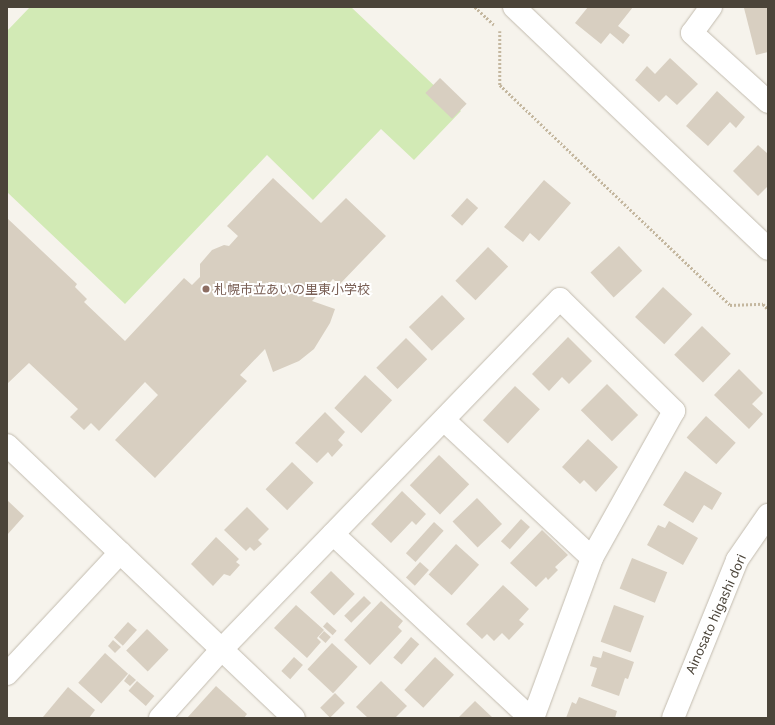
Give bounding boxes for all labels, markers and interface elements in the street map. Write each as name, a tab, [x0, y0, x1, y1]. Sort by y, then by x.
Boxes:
place label: 札幌市立あいの里東小学校	[214, 281, 370, 297]
marker: 札幌市立あいの里東小学校	[201, 284, 211, 294]
street label: Ainosato higashi dori	[683, 552, 749, 676]

